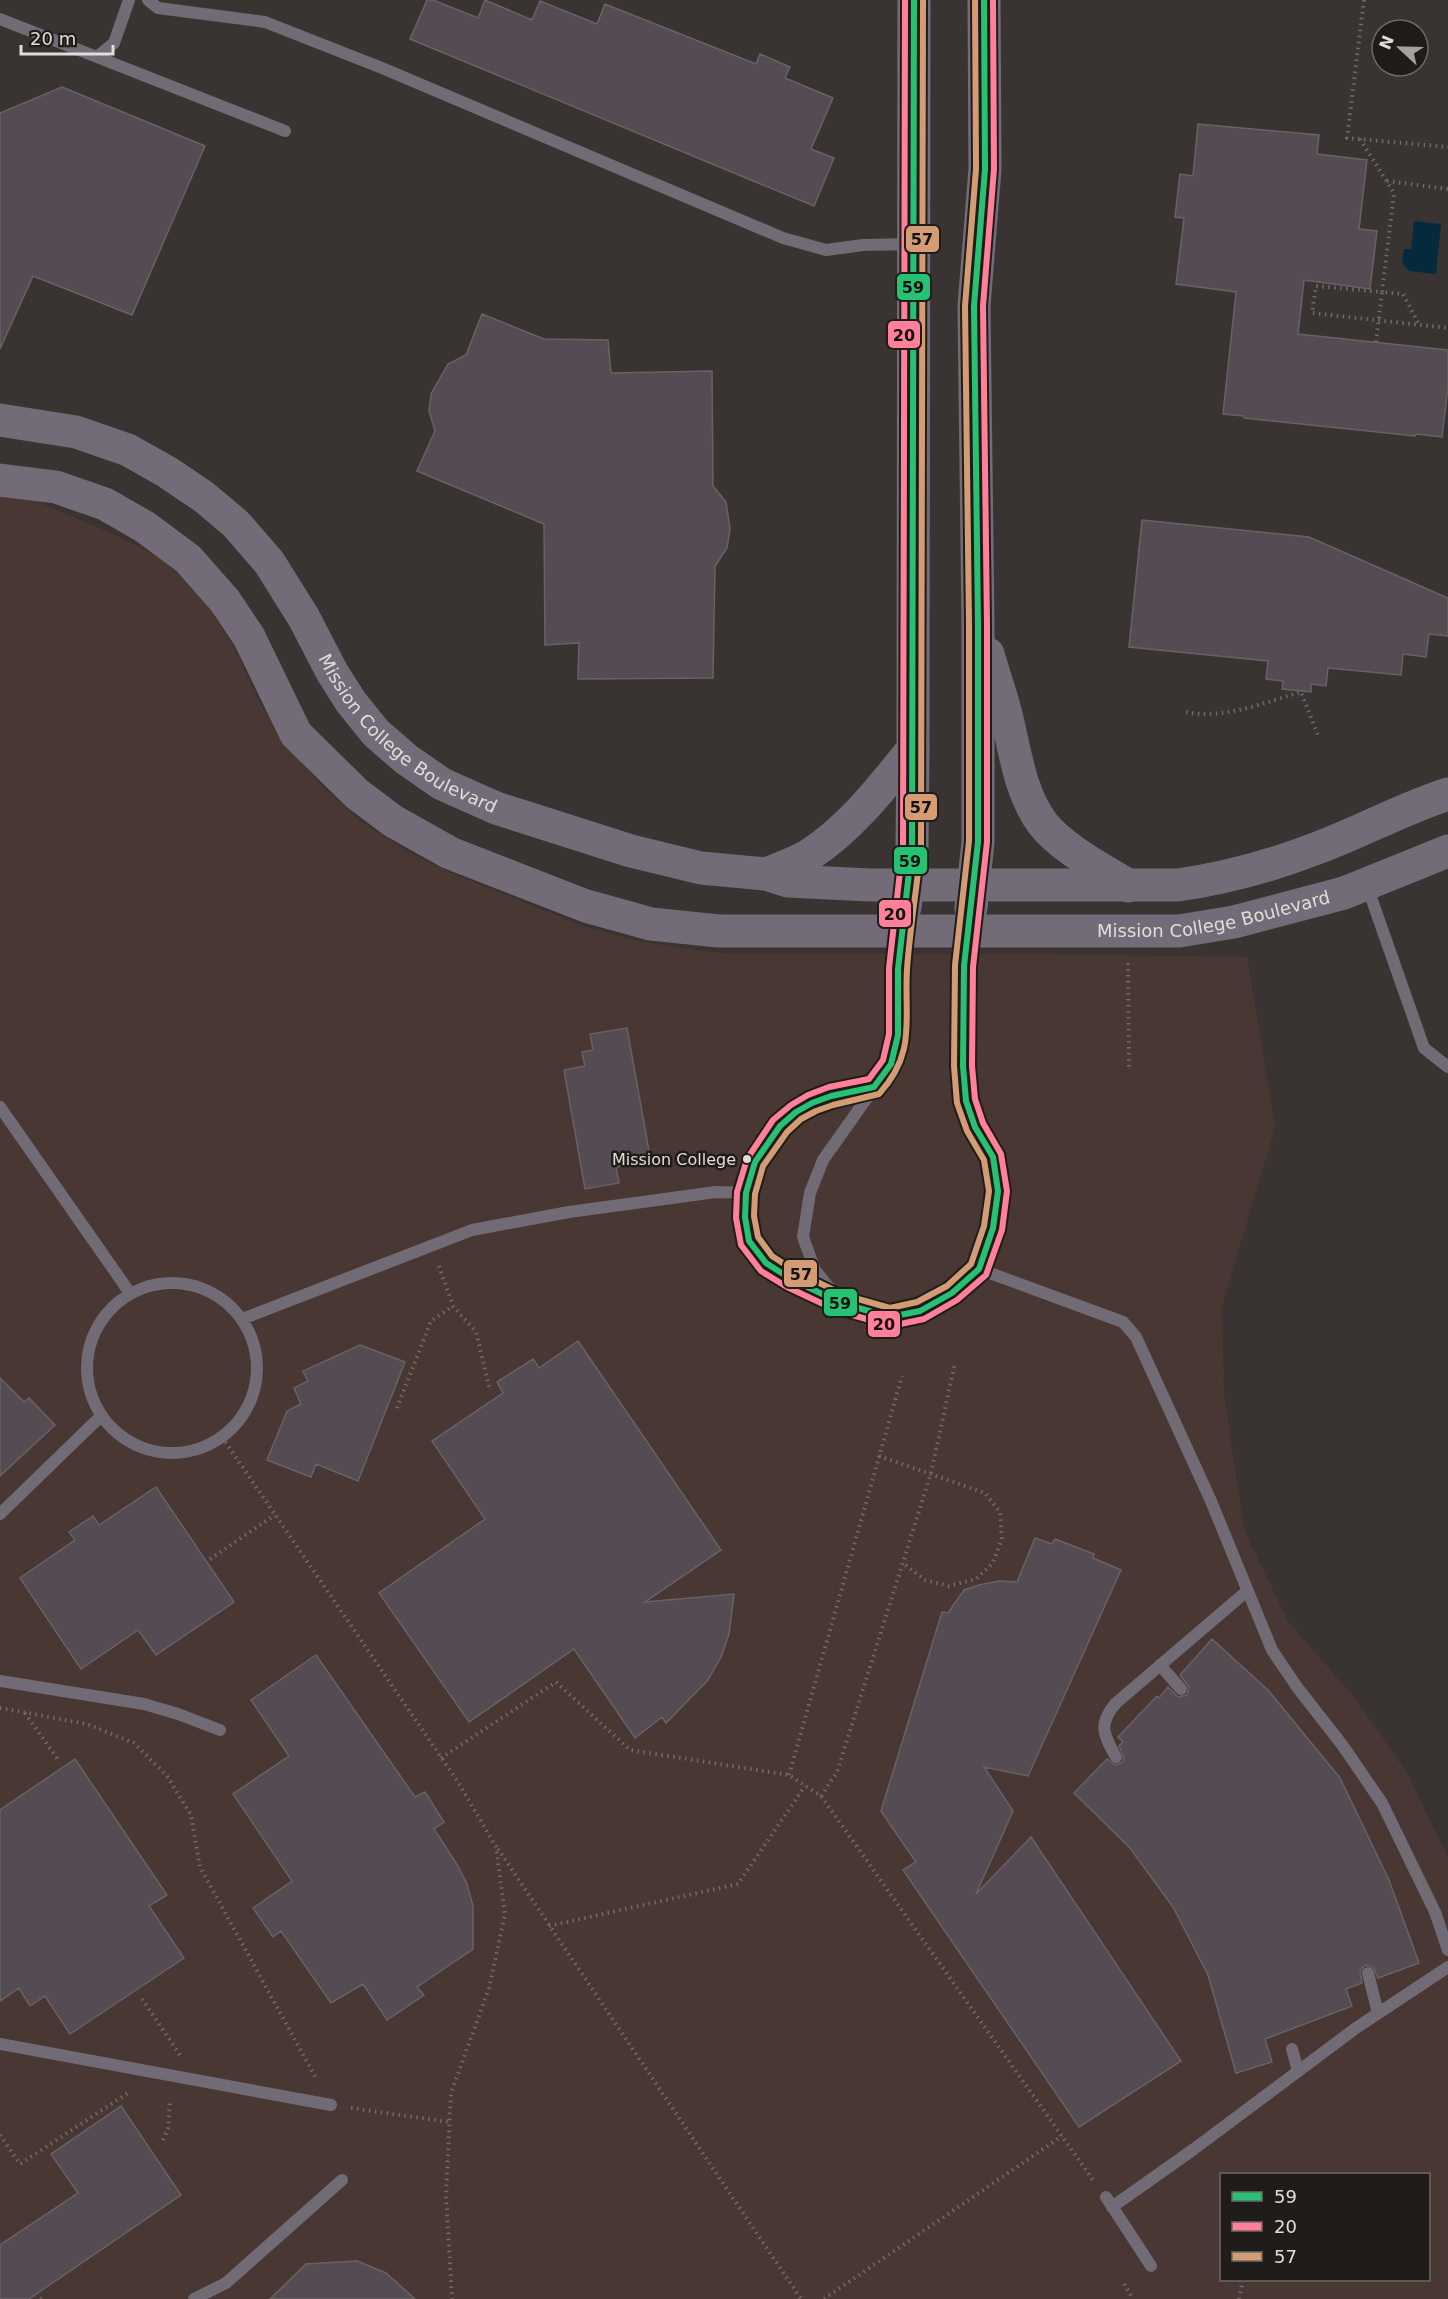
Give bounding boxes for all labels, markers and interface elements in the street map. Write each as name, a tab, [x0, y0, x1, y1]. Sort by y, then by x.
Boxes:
scale bar	[21, 18, 112, 56]
north arrow	[1370, 18, 1430, 78]
text: 20 m	[30, 28, 76, 49]
text: N	[1375, 33, 1398, 52]
line badge: 57	[905, 225, 940, 253]
text: 57	[911, 230, 933, 249]
line badge: 59	[896, 273, 931, 301]
text: 59	[902, 278, 924, 297]
line badge: 20	[887, 320, 921, 349]
text: 20	[893, 326, 915, 345]
street label: Mission College Boulevard	[314, 650, 500, 817]
line badge: 57	[904, 793, 938, 821]
text: 57	[910, 798, 932, 817]
line badge: 59	[893, 846, 928, 875]
text: 59	[899, 852, 921, 871]
street label: Mission College Boulevard	[1097, 886, 1332, 941]
line badge: 20	[878, 899, 912, 928]
text: 20	[884, 905, 906, 924]
place label: Mission College	[612, 1150, 736, 1169]
marker: Mission College	[741, 1153, 753, 1165]
line badge: 57	[783, 1259, 818, 1288]
text: 57	[790, 1265, 812, 1284]
line badge: 59	[823, 1288, 858, 1317]
text: 59	[829, 1294, 851, 1313]
line badge: 20	[867, 1310, 901, 1338]
text: 20	[873, 1315, 895, 1334]
legend	[1220, 2173, 1430, 2281]
text: 59	[1274, 2186, 1297, 2207]
text: 20	[1274, 2216, 1297, 2237]
text: 57	[1274, 2246, 1297, 2267]

